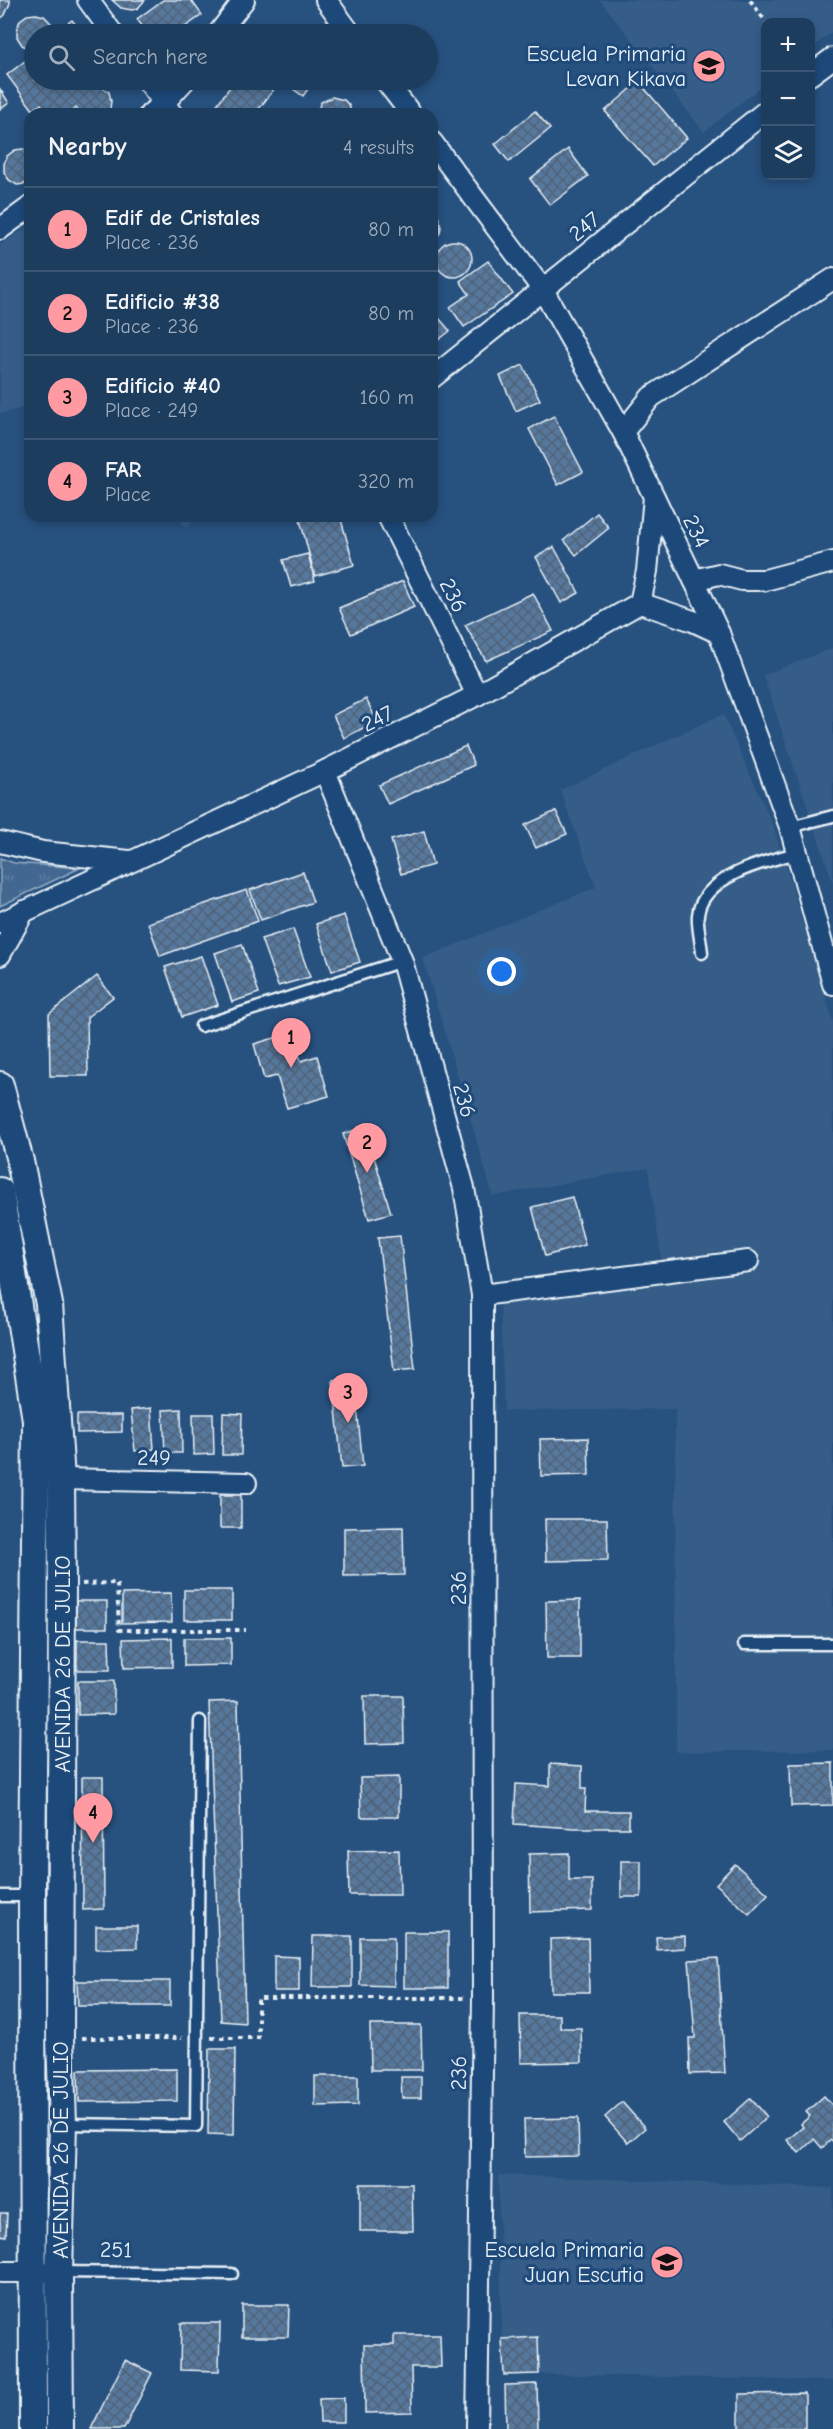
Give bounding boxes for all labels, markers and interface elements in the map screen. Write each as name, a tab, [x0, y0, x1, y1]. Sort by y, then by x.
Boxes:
map controls	[761, 18, 815, 180]
button: +	[761, 18, 815, 72]
search box	[24, 24, 438, 90]
icon: search	[45, 41, 78, 74]
place label: Escuela Primaria Levan Kikava	[527, 41, 686, 92]
text: Search here	[93, 44, 208, 70]
school or university icon: Escuela Primaria Levan Kikava	[691, 48, 727, 84]
button: −	[761, 72, 815, 126]
button: layers	[761, 126, 815, 180]
text: Nearby	[48, 132, 127, 162]
text: 4 results	[343, 136, 414, 159]
text: Edif de Cristales	[105, 205, 260, 231]
street label: 247	[564, 206, 606, 247]
text: 1	[64, 218, 71, 241]
text: 80 m	[368, 218, 414, 241]
text: Place · 236	[105, 231, 199, 254]
text: Edificio #38	[105, 289, 220, 315]
text: 2	[63, 302, 72, 325]
text: 80 m	[368, 302, 414, 325]
text: Place · 236	[105, 315, 199, 338]
text: Edificio #40	[105, 373, 221, 399]
text: 3	[63, 386, 72, 409]
text: 160 m	[360, 386, 414, 409]
text: Place · 249	[105, 399, 198, 422]
text: FAR	[105, 457, 141, 483]
text: 4	[63, 470, 72, 493]
text: 320 m	[358, 470, 414, 493]
text: Place	[105, 483, 151, 506]
street label: 234	[677, 511, 715, 552]
street label: 236	[434, 574, 473, 617]
street label: 247	[357, 700, 398, 738]
your location	[487, 957, 516, 986]
pin: 1	[272, 1018, 310, 1068]
street label: 236	[447, 1080, 481, 1120]
pin: 2	[348, 1124, 386, 1173]
pin: 3	[328, 1374, 368, 1423]
street label: 249	[137, 1445, 171, 1471]
street label: AVENIDA 26 DE JULIO	[50, 1555, 76, 1773]
street label: 236	[446, 1571, 472, 1605]
pin: 4	[74, 1794, 112, 1843]
street label: AVENIDA 26 DE JULIO	[48, 2041, 74, 2259]
street label: 236	[446, 2056, 472, 2091]
street label: 251	[100, 2237, 132, 2263]
place label: Escuela Primaria Juan Escutia	[485, 2237, 644, 2288]
school or university icon: Escuela Primaria Juan Escutia	[649, 2244, 685, 2280]

